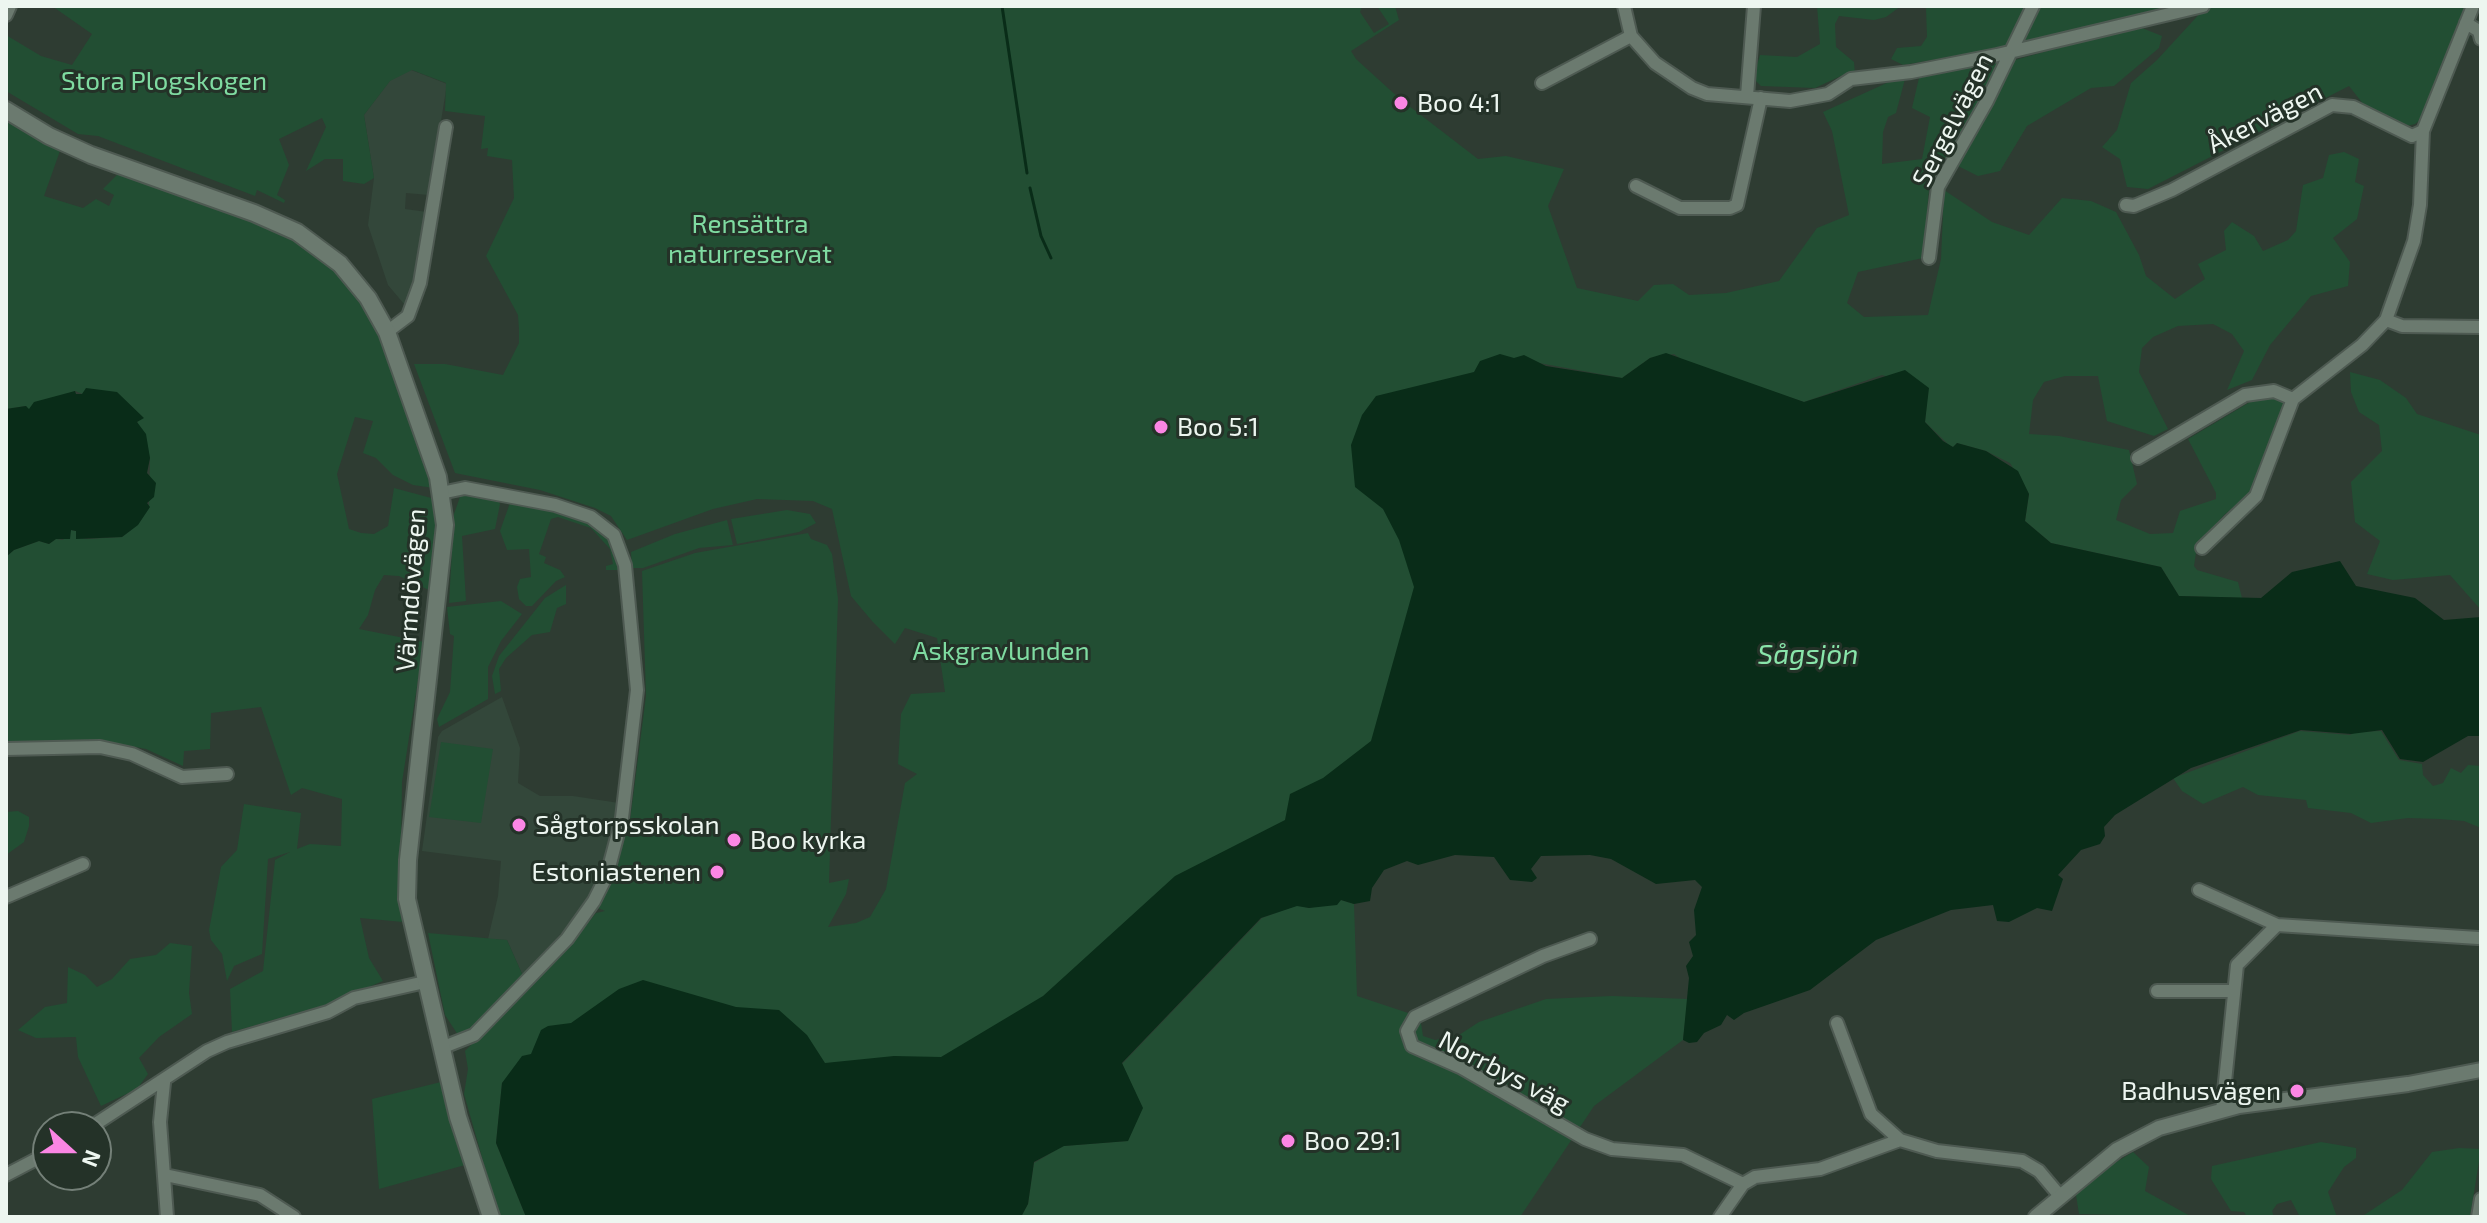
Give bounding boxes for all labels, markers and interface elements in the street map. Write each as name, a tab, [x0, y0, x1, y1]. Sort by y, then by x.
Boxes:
street label: Sergelvägen	[1906, 48, 2000, 192]
park label: Stora Plogskogen	[61, 65, 267, 97]
street label: Åkervägen	[2202, 76, 2328, 160]
place label: Boo 4:1	[1417, 87, 1501, 119]
marker: Boo 4:1	[1392, 94, 1410, 112]
park label: Rensättra naturreservat	[668, 208, 832, 270]
place label: Boo 5:1	[1177, 411, 1259, 443]
marker: Boo 5:1	[1152, 418, 1170, 436]
street label: Värmdövägen	[390, 507, 432, 673]
park label: Askgravlunden	[912, 635, 1090, 667]
water label: Sågsjön	[1758, 638, 1858, 672]
place label: Sågtorpsskolan	[535, 809, 720, 841]
marker: Sågtorpsskolan	[510, 816, 528, 834]
place label: Boo kyrka	[750, 824, 866, 856]
marker: Boo kyrka	[725, 831, 743, 849]
place label: Estoniastenen	[531, 856, 701, 888]
marker: Estoniastenen	[708, 863, 726, 881]
street label: Norrbys väg	[1433, 1024, 1575, 1120]
place label: Badhusvägen	[2121, 1075, 2281, 1107]
marker: Badhusvägen	[2288, 1082, 2306, 1100]
north arrow	[32, 1111, 112, 1191]
place label: Boo 29:1	[1304, 1125, 1401, 1157]
marker: Boo 29:1	[1279, 1132, 1297, 1150]
text: N	[78, 1147, 108, 1171]

